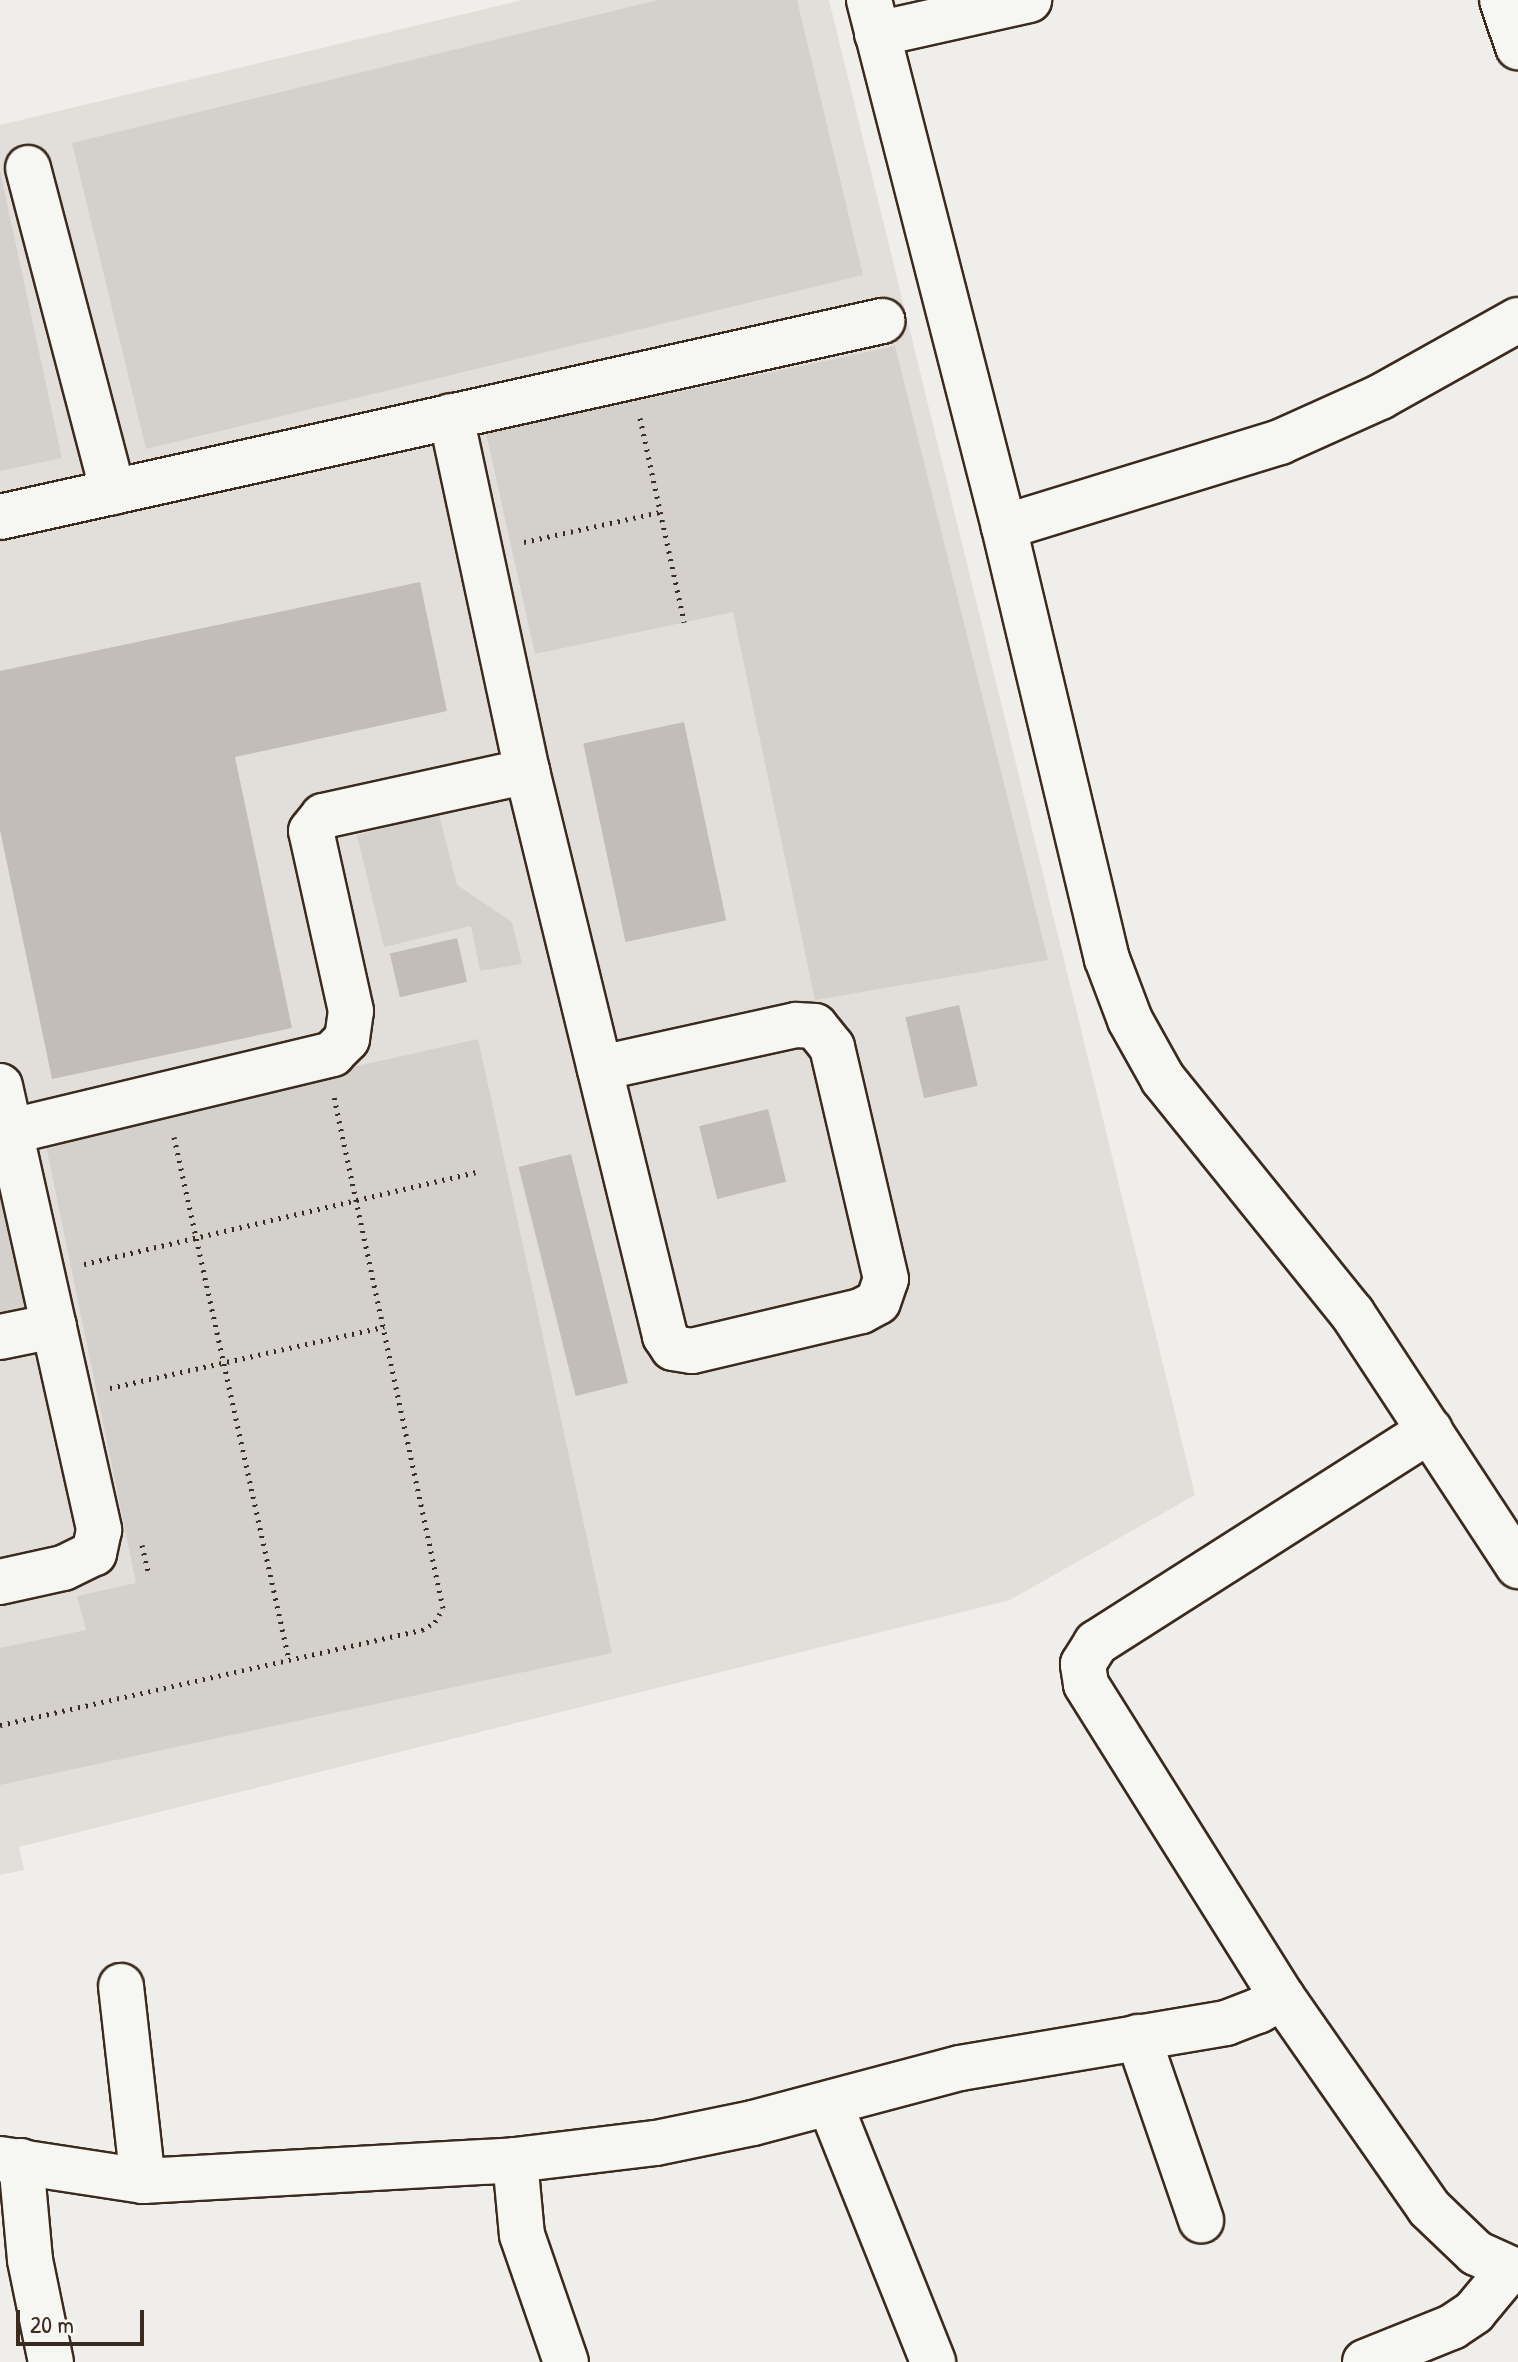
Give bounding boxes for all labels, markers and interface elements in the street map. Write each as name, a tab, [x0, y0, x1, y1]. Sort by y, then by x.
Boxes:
scale bar	[20, 2294, 148, 2344]
text: 20 m	[30, 2308, 74, 2340]

